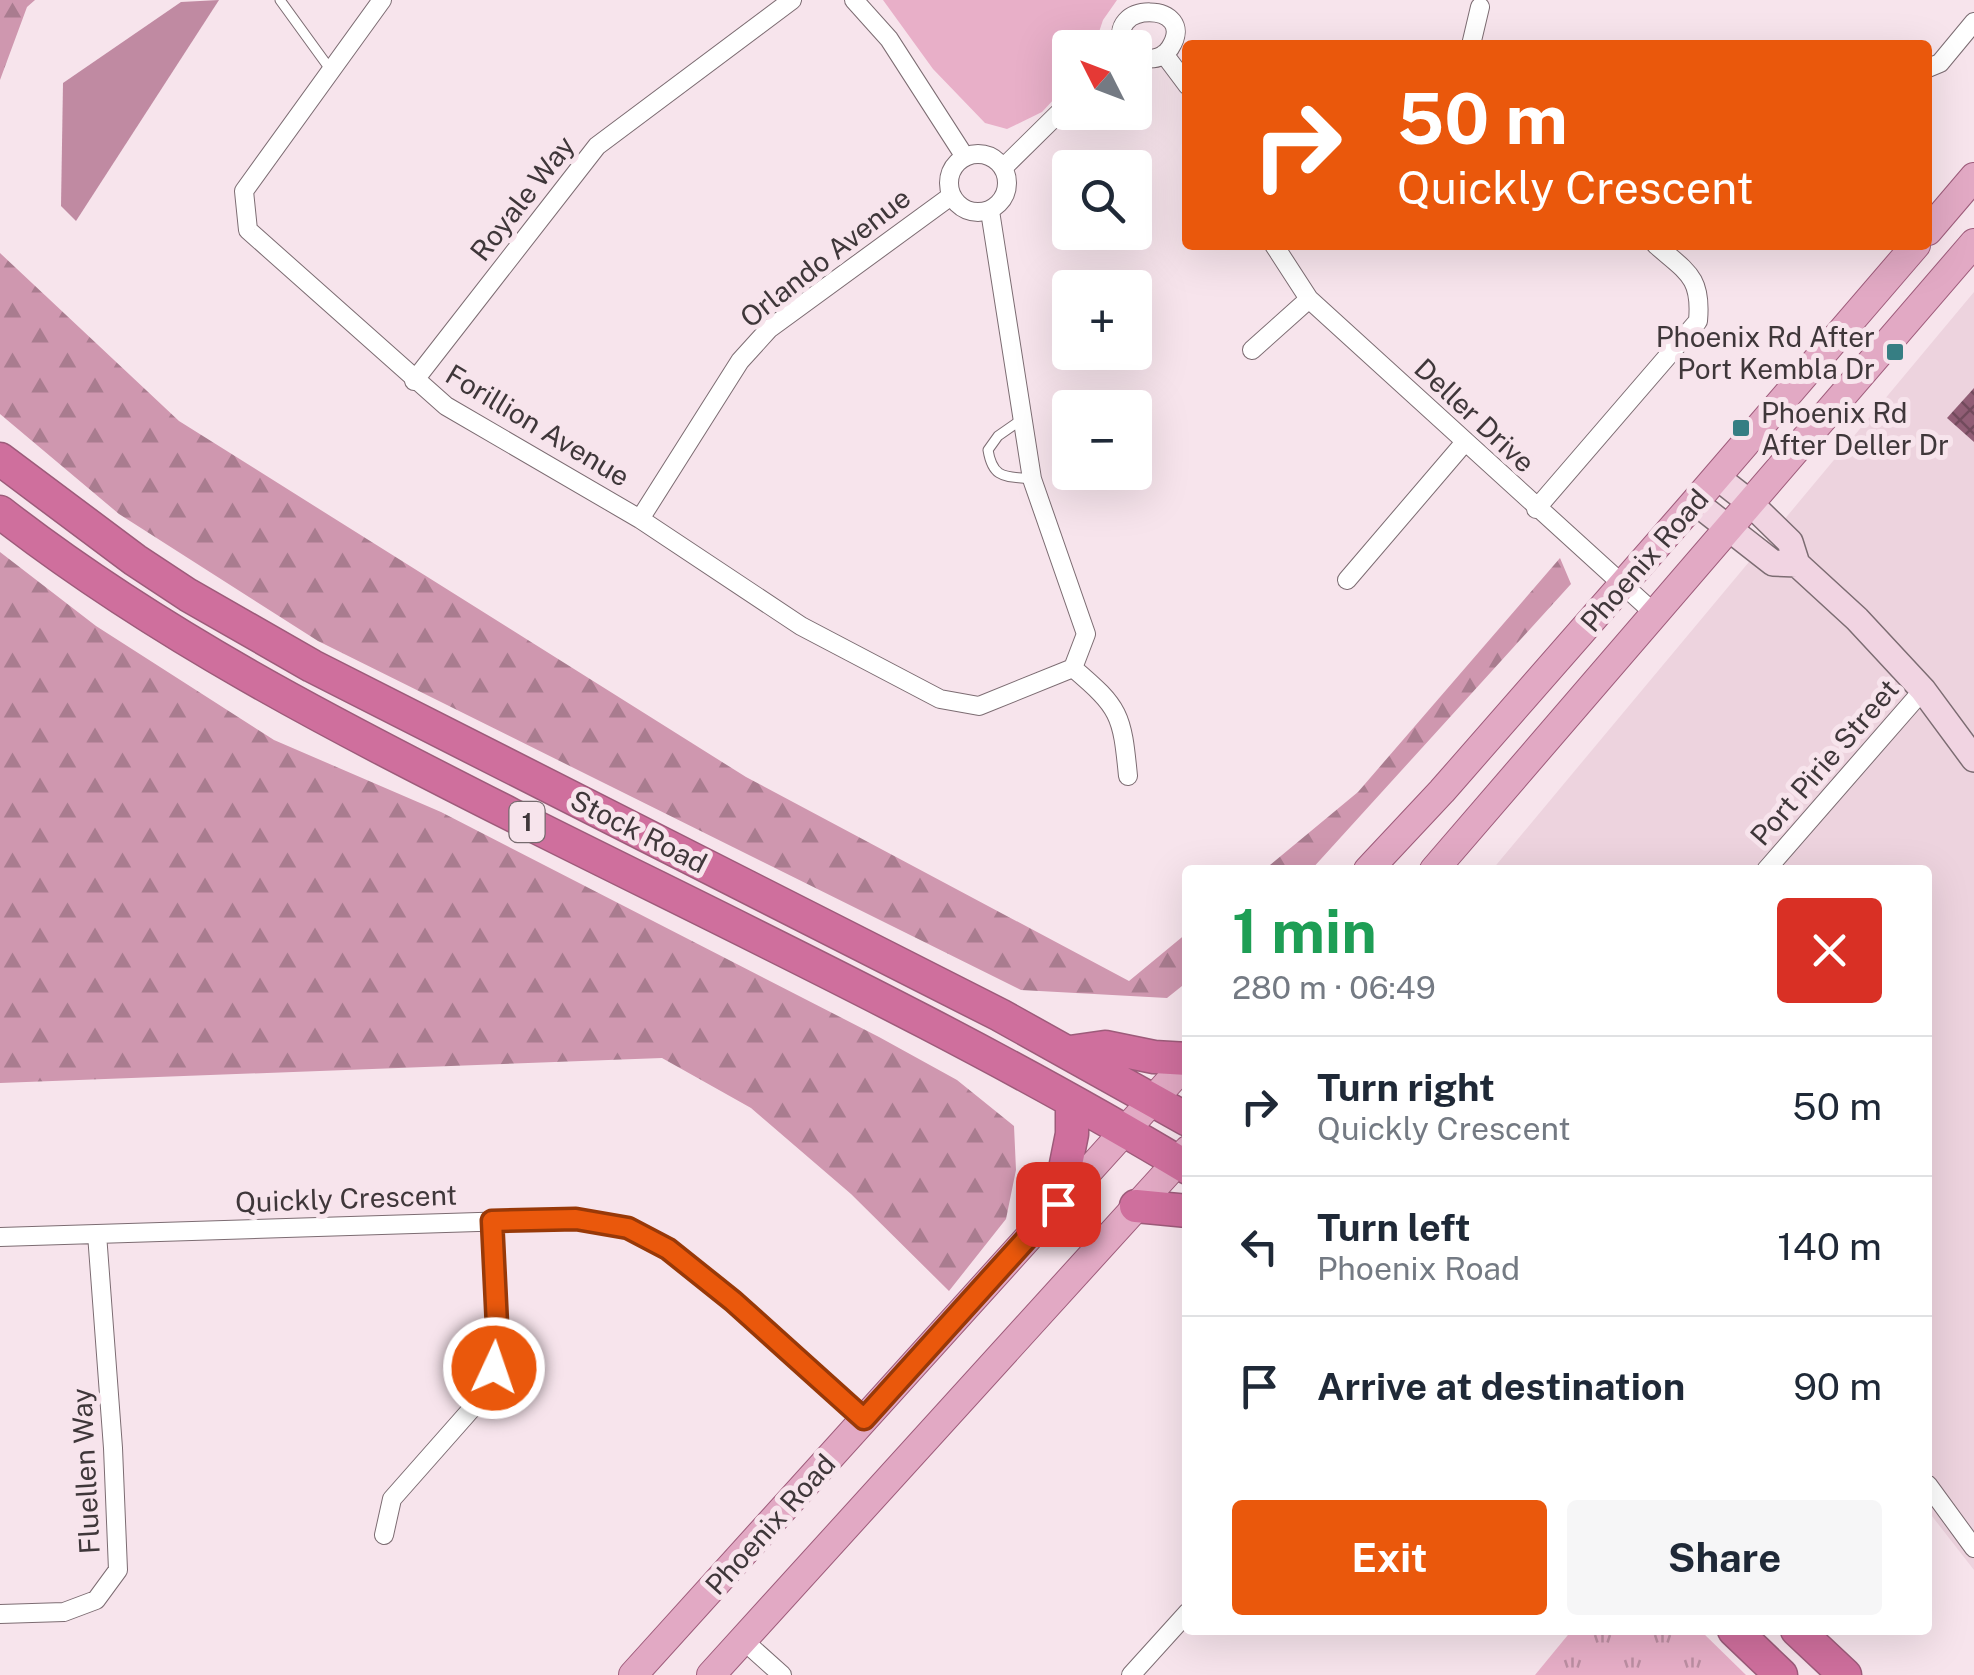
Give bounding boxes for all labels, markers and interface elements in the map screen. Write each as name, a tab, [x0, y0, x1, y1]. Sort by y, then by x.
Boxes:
north arrow	[1052, 30, 1152, 130]
map controls	[1052, 30, 1152, 490]
text: 50 m	[1397, 77, 1568, 160]
icon: right	[1232, 80, 1362, 210]
street label: Royale Way	[463, 129, 581, 267]
button: search	[1052, 150, 1152, 250]
text: Quickly Crescent	[1397, 161, 1754, 214]
street label: Orlando Avenue	[733, 180, 917, 334]
button: +	[1052, 270, 1152, 370]
place label: Phoenix Rd After Port Kembla Dr	[1656, 320, 1875, 385]
marker: Phoenix Rd After Port Kembla Dr	[1884, 341, 1906, 363]
street label: Deller Drive	[1408, 351, 1542, 479]
street label: Forillion Avenue	[440, 357, 636, 493]
button: −	[1052, 390, 1152, 490]
place label: Phoenix Rd After Deller Dr	[1761, 396, 1949, 461]
marker: Phoenix Rd After Deller Dr	[1730, 417, 1752, 439]
street label: Phoenix Road	[1573, 482, 1715, 638]
street label: Port Pirie Street	[1743, 672, 1905, 852]
street label: Stock Road	[565, 783, 713, 879]
road number: 1	[510, 802, 544, 842]
text: 1 min	[1232, 896, 1377, 967]
button: close	[1777, 898, 1882, 1003]
text: 280 m · 06:49	[1232, 969, 1436, 1006]
text: Turn right	[1317, 1065, 1495, 1110]
icon: right	[1232, 1079, 1287, 1134]
text: 50 m	[1792, 1084, 1882, 1129]
text: Quickly Crescent	[1317, 1110, 1571, 1147]
pin	[1016, 1162, 1101, 1247]
icon: arrive	[1031, 1177, 1086, 1232]
street label: Quickly Crescent	[234, 1178, 458, 1218]
text: Turn left	[1317, 1205, 1471, 1250]
icon: left	[1232, 1219, 1287, 1274]
text: 140 m	[1777, 1224, 1882, 1269]
text: Phoenix Road	[1317, 1250, 1520, 1287]
position arrow	[442, 1316, 546, 1420]
icon: arrive	[1232, 1359, 1287, 1414]
text: Arrive at destination	[1317, 1364, 1685, 1409]
text: 90 m	[1793, 1364, 1882, 1409]
street label: Fluellen Way	[64, 1387, 106, 1555]
street label: Phoenix Road	[698, 1447, 842, 1601]
button: Exit	[1232, 1500, 1547, 1615]
button: Share	[1567, 1500, 1882, 1615]

